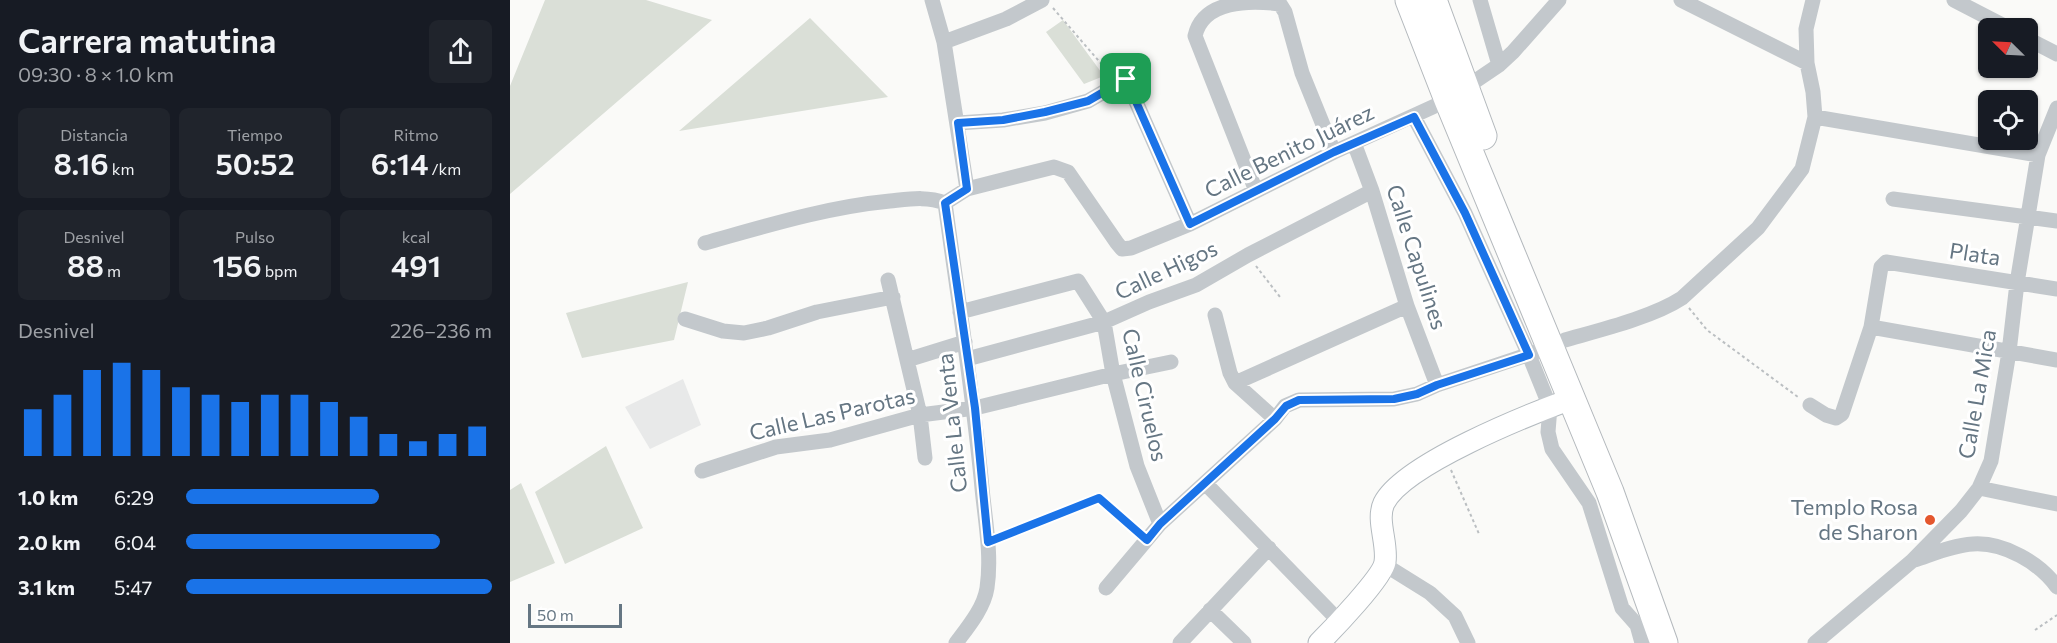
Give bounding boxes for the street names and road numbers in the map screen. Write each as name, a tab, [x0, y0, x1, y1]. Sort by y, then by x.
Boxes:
street label: Calle Benito Juárez	[1200, 98, 1378, 203]
street label: Calle Capulines	[1381, 181, 1454, 333]
street label: Calle Higos	[1110, 234, 1222, 305]
street label: Plata	[1948, 236, 2003, 271]
street label: Calle Ciruelos	[1117, 326, 1174, 464]
street label: Calle La Mica	[1952, 327, 2001, 461]
street label: Calle La Venta	[931, 352, 972, 494]
street label: Calle Las Parotas	[746, 381, 917, 446]

